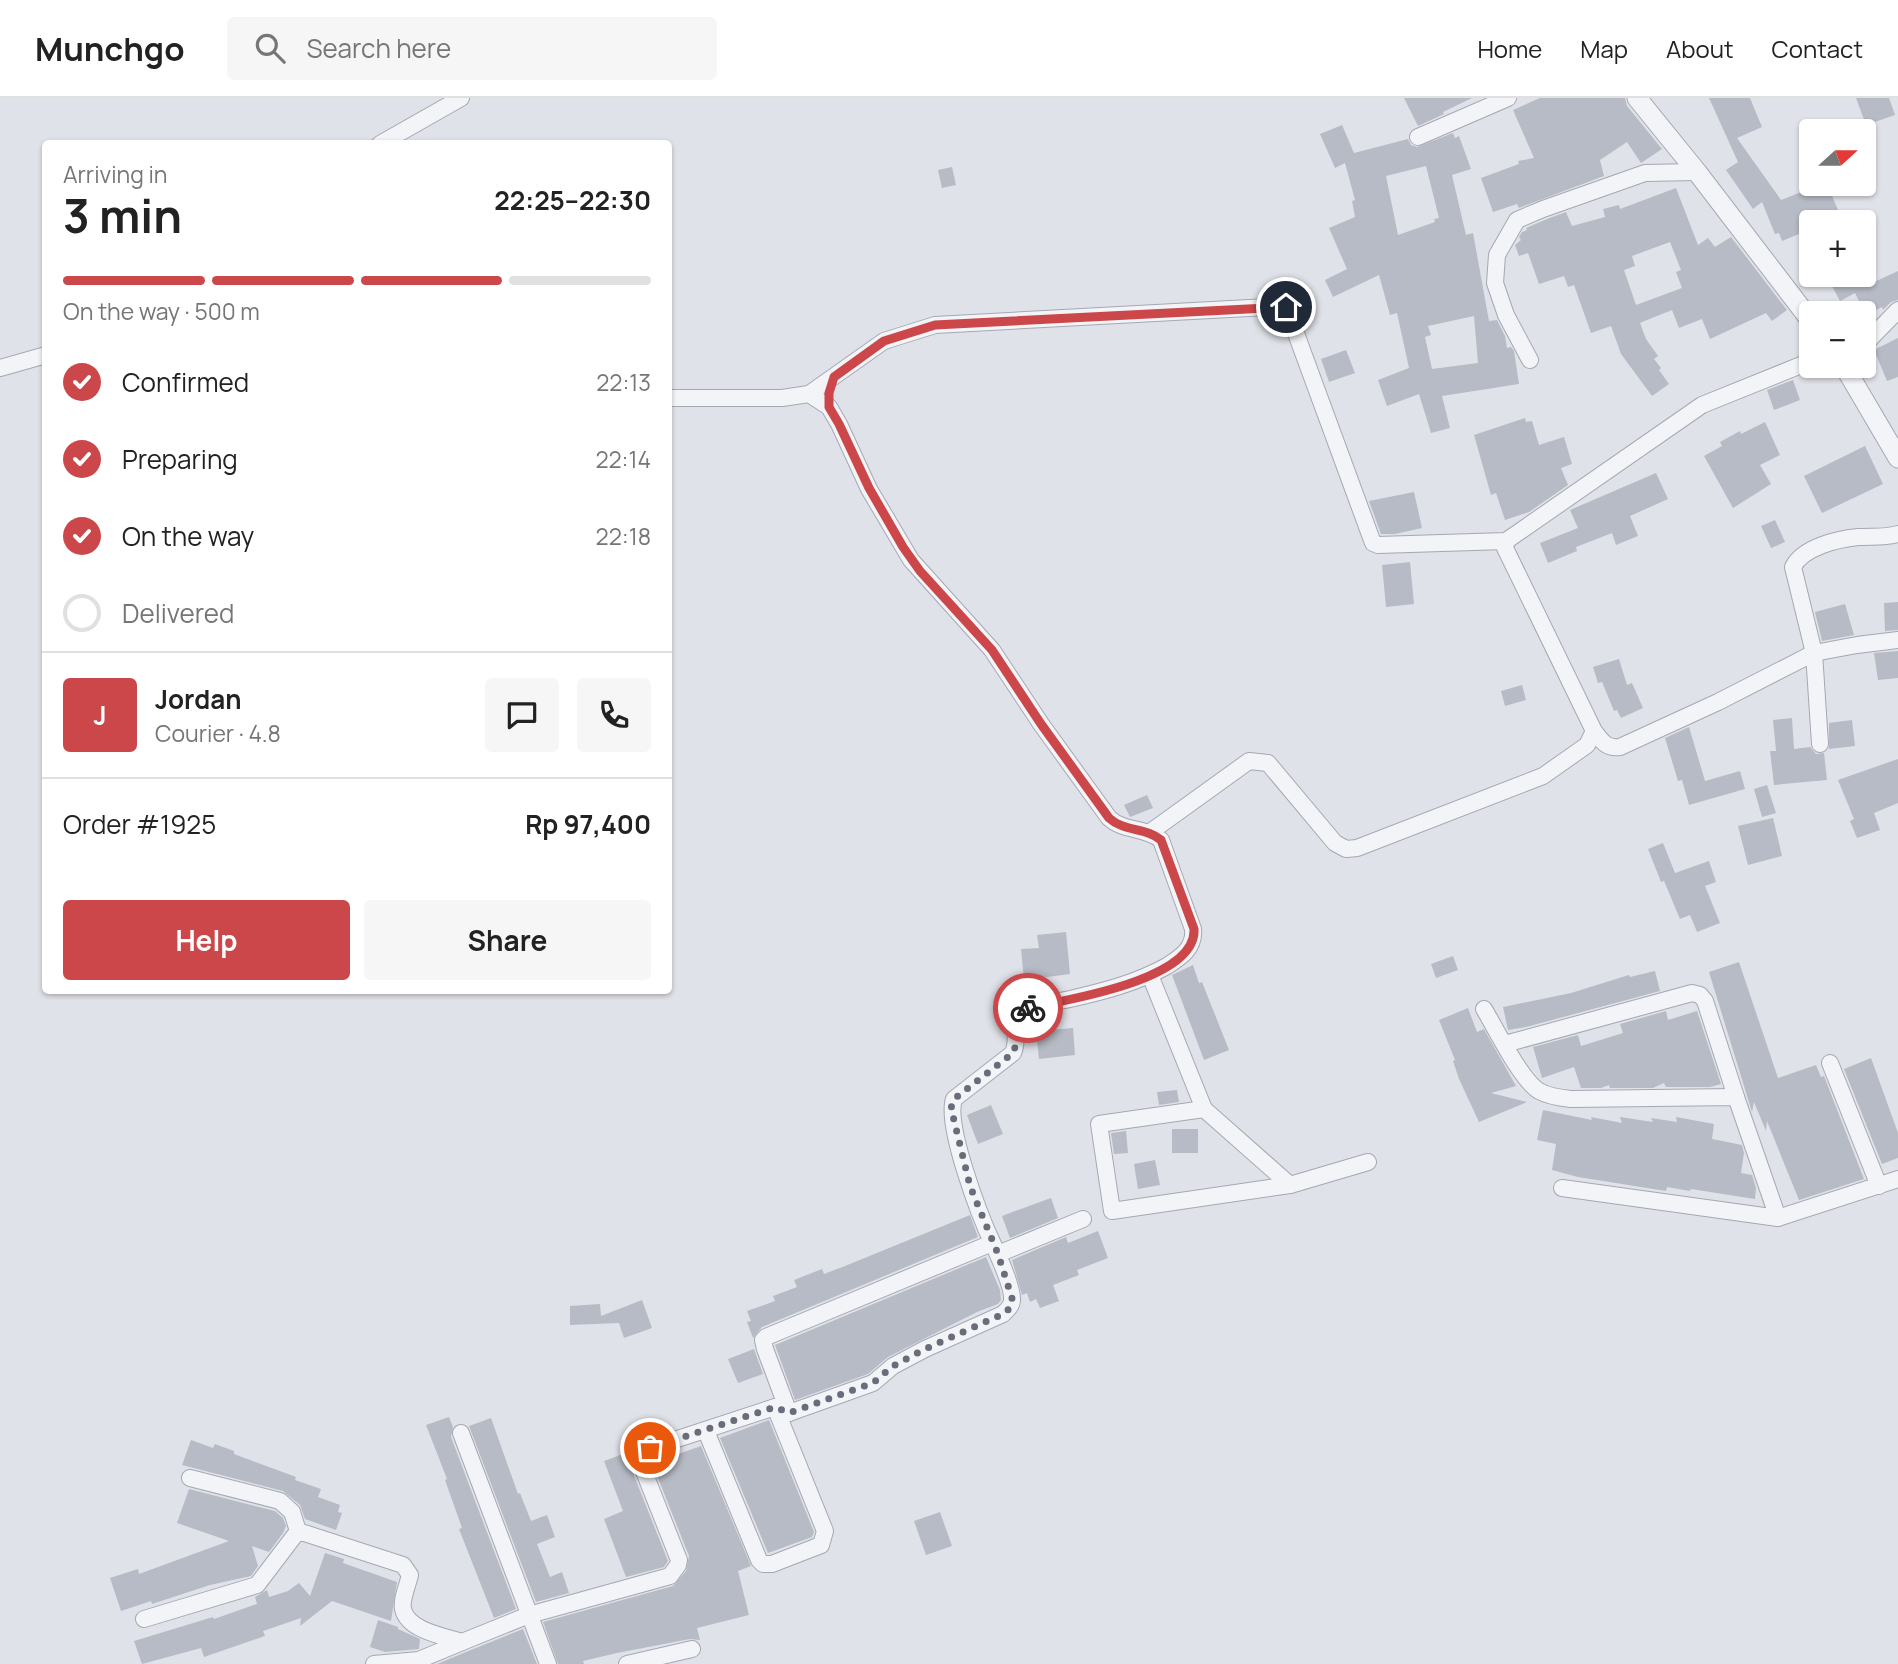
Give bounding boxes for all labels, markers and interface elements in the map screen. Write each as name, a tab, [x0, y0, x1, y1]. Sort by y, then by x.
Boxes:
search box	[227, 17, 717, 80]
text: Munchgo	[35, 26, 185, 71]
icon: search	[251, 29, 289, 67]
text: Search here	[307, 30, 451, 66]
text: Home	[1477, 32, 1542, 65]
text: Map	[1580, 32, 1628, 65]
text: About	[1666, 32, 1734, 65]
text: Contact	[1772, 32, 1863, 65]
north arrow	[1799, 119, 1876, 196]
map controls	[1799, 119, 1876, 378]
text: Arriving in	[63, 158, 168, 190]
text: 22:25–22:30	[494, 182, 651, 218]
text: 3 min	[63, 184, 182, 247]
button: +	[1799, 210, 1876, 287]
pin	[1256, 277, 1316, 337]
icon: home	[1267, 288, 1305, 326]
text: On the way · 500 m	[63, 295, 260, 327]
button: −	[1799, 301, 1876, 378]
icon: check	[63, 363, 101, 401]
text: Confirmed	[122, 364, 249, 400]
text: 22:13	[596, 366, 651, 398]
icon: check	[63, 440, 101, 478]
text: Preparing	[122, 441, 238, 477]
text: 22:14	[595, 443, 651, 475]
icon: check	[63, 517, 101, 555]
text: On the way	[122, 518, 254, 554]
text: 22:18	[596, 520, 651, 552]
text: Delivered	[122, 595, 234, 631]
button: chat	[485, 678, 559, 752]
button: phone	[577, 678, 651, 752]
text: Jordan	[155, 681, 241, 717]
text: J	[93, 697, 107, 733]
text: Courier · 4.8	[155, 717, 281, 749]
text: Order #1925	[63, 806, 216, 842]
text: Rp 97,400	[525, 806, 651, 842]
button: Help	[63, 900, 350, 980]
button: Share	[364, 900, 651, 980]
courier	[993, 973, 1063, 1043]
icon: bike	[1009, 989, 1047, 1027]
pin	[620, 1418, 680, 1478]
icon: bag	[631, 1429, 669, 1467]

